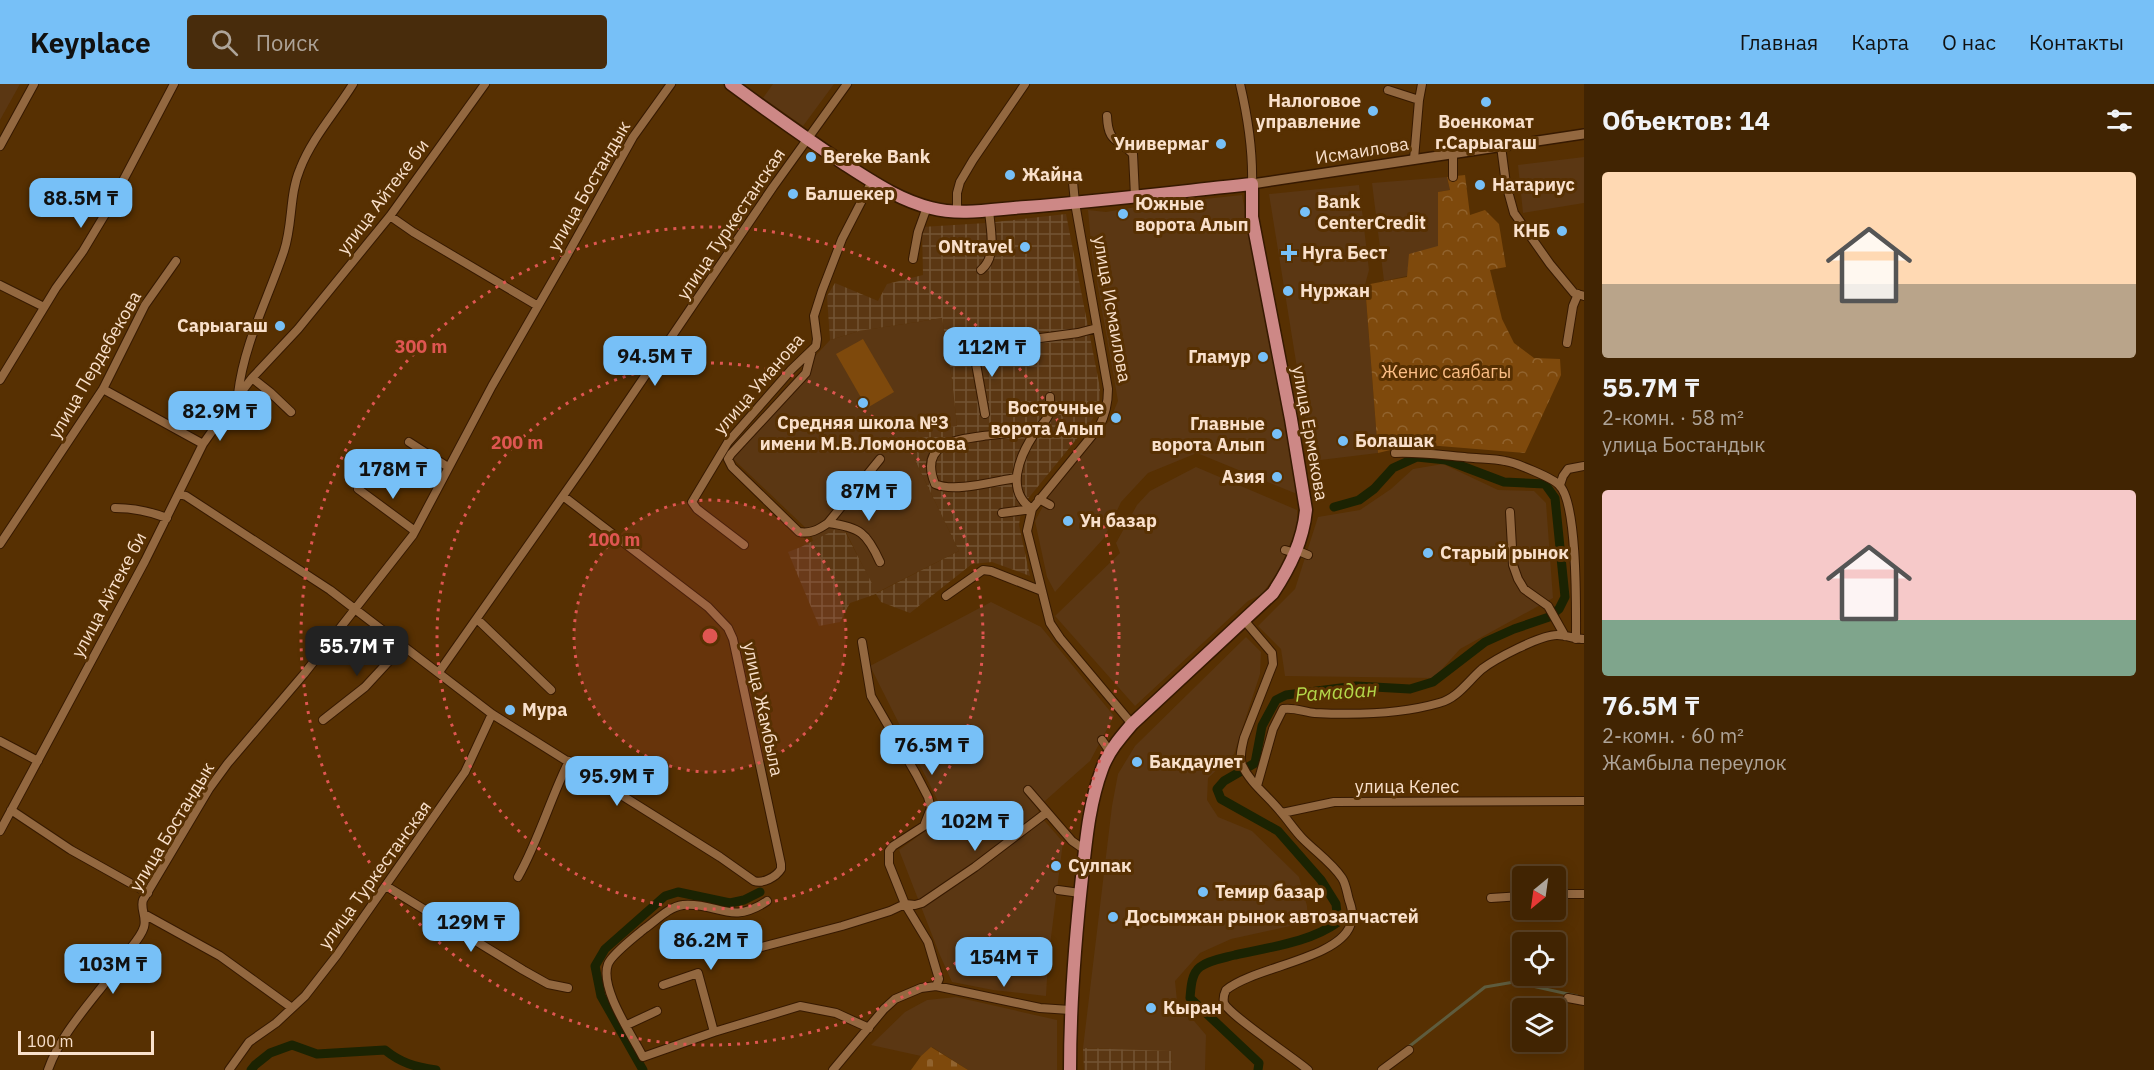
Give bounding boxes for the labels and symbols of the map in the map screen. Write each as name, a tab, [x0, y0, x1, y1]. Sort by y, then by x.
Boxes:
place label: Налоговое управление	[1256, 89, 1361, 133]
marker: Военкомат г.Сарыагаш	[1479, 95, 1493, 109]
marker: Налоговое управление	[1366, 104, 1380, 118]
place label: Военкомат г.Сарыагаш	[1435, 110, 1537, 154]
street label: улица Бостандык	[542, 116, 635, 255]
place label: Универмаг	[1114, 132, 1209, 155]
street label: Исмаилова	[1314, 132, 1411, 169]
street label: улица Айтеке би	[332, 134, 434, 259]
marker: Универмаг	[1214, 137, 1228, 151]
street label: улица Туркестанская	[671, 143, 790, 304]
place label: Bereke Bank	[823, 145, 931, 168]
marker: Bereke Bank	[804, 150, 818, 164]
place label: Жайна	[1022, 163, 1083, 186]
marker: Жайна	[1003, 168, 1017, 182]
place label: Натариус	[1492, 173, 1575, 196]
pin: 88.5M ₸	[26, 178, 136, 229]
marker: Натариус	[1473, 178, 1487, 192]
place label: Балшекер	[805, 182, 895, 205]
marker: Балшекер	[786, 187, 800, 201]
place label: Bank CenterCredit	[1317, 190, 1426, 234]
place label: Южные ворота Алып	[1135, 192, 1249, 236]
marker: Bank CenterCredit	[1298, 205, 1312, 219]
marker: Южные ворота Алып	[1116, 207, 1130, 221]
place label: КНБ	[1513, 219, 1550, 242]
marker: КНБ	[1555, 224, 1569, 238]
street label: улица Исмаилова	[1088, 234, 1137, 384]
place label: ONtravel	[938, 235, 1014, 258]
marker: ONtravel	[1018, 240, 1032, 254]
place label: Нуга Бест	[1302, 241, 1387, 264]
marker: Нуга Бест	[1280, 244, 1298, 262]
place label: Нуржан	[1300, 279, 1370, 302]
marker: Нуржан	[1281, 284, 1295, 298]
street label: улица Пердебекова	[43, 286, 146, 443]
place label: Сарыагаш	[177, 314, 268, 337]
marker: Сарыагаш	[273, 319, 287, 333]
pin: 112M ₸	[943, 327, 1041, 378]
street label: улица Уманова	[708, 328, 809, 439]
text: 300 m	[395, 335, 447, 358]
pin: 94.5M ₸	[600, 336, 710, 387]
place label: Гламур	[1188, 345, 1251, 368]
marker: Гламур	[1256, 350, 1270, 364]
park label: Женис саябагы	[1381, 360, 1511, 383]
street label: улица Ермекова	[1287, 364, 1334, 503]
pin: 82.9M ₸	[165, 391, 275, 442]
marker: Средняя школа №3 имени М.В.Ломоносова	[856, 396, 870, 410]
place label: Восточные ворота Алып	[990, 396, 1104, 440]
place label: Средняя школа №3 имени М.В.Ломоносова	[760, 411, 966, 455]
marker: Восточные ворота Алып	[1109, 411, 1123, 425]
place label: Главные ворота Алып	[1151, 412, 1265, 456]
marker: Главные ворота Алып	[1270, 427, 1284, 441]
place label: Болашак	[1355, 429, 1434, 452]
text: 200 m	[491, 431, 543, 454]
marker: Болашак	[1336, 434, 1350, 448]
pin: 178M ₸	[344, 449, 442, 500]
place label: Азия	[1222, 465, 1265, 488]
marker: Азия	[1270, 470, 1284, 484]
pin: 87M ₸	[827, 471, 911, 522]
place label: Ун базар	[1080, 509, 1157, 532]
marker: Ун базар	[1061, 514, 1075, 528]
street label: улица Айтеке би	[66, 528, 151, 661]
text: 100 m	[588, 528, 640, 551]
place label: Старый рынок	[1440, 541, 1569, 564]
marker: Старый рынок	[1421, 546, 1435, 560]
pin: 55.7M ₸	[302, 626, 412, 677]
centre of rings	[700, 626, 720, 646]
street label: улица Жамбыла	[738, 640, 789, 779]
water label: Рамадан	[1294, 675, 1378, 708]
place label: Мура	[522, 698, 568, 721]
marker: Мура	[503, 703, 517, 717]
pin: 76.5M ₸	[877, 725, 987, 776]
place label: Бакдаулет	[1149, 750, 1243, 773]
marker: Бакдаулет	[1130, 755, 1144, 769]
pin: 95.9M ₸	[562, 756, 672, 807]
street label: улица Бостандык	[124, 758, 219, 896]
street label: улица Келес	[1355, 775, 1459, 798]
street label: улица Туркестанская	[313, 796, 436, 954]
pin: 102M ₸	[926, 801, 1024, 852]
place label: Сулпак	[1068, 854, 1132, 877]
marker: Сулпак	[1049, 859, 1063, 873]
north arrow	[1512, 866, 1566, 920]
place label: Темир базар	[1215, 880, 1325, 903]
marker: Темир базар	[1196, 885, 1210, 899]
pin: 129M ₸	[422, 902, 520, 953]
place label: Досымжан рынок автозапчастей	[1125, 905, 1419, 928]
marker: Досымжан рынок автозапчастей	[1106, 910, 1120, 924]
pin: 86.2M ₸	[656, 920, 766, 971]
pin: 154M ₸	[955, 937, 1053, 988]
pin: 103M ₸	[64, 944, 162, 995]
place label: Кыран	[1163, 996, 1222, 1019]
marker: Кыран	[1144, 1001, 1158, 1015]
scale bar	[18, 1028, 154, 1056]

